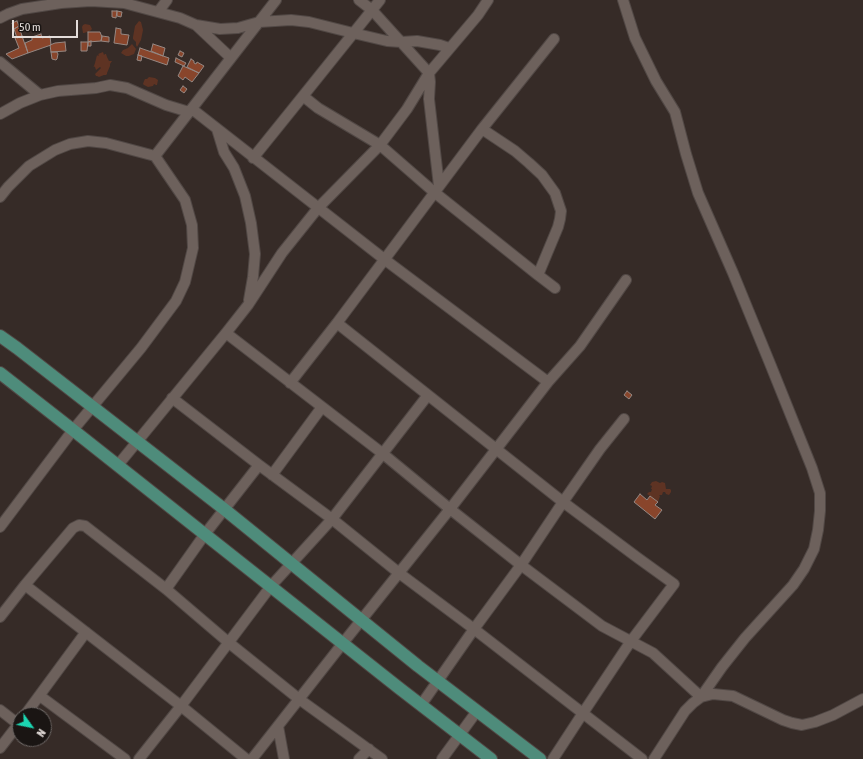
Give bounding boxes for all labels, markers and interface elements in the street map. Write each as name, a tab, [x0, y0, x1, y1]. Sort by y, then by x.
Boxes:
scale bar	[14, 12, 80, 38]
text: 50 m	[19, 20, 41, 34]
north arrow	[12, 707, 52, 747]
text: N	[34, 727, 48, 739]

